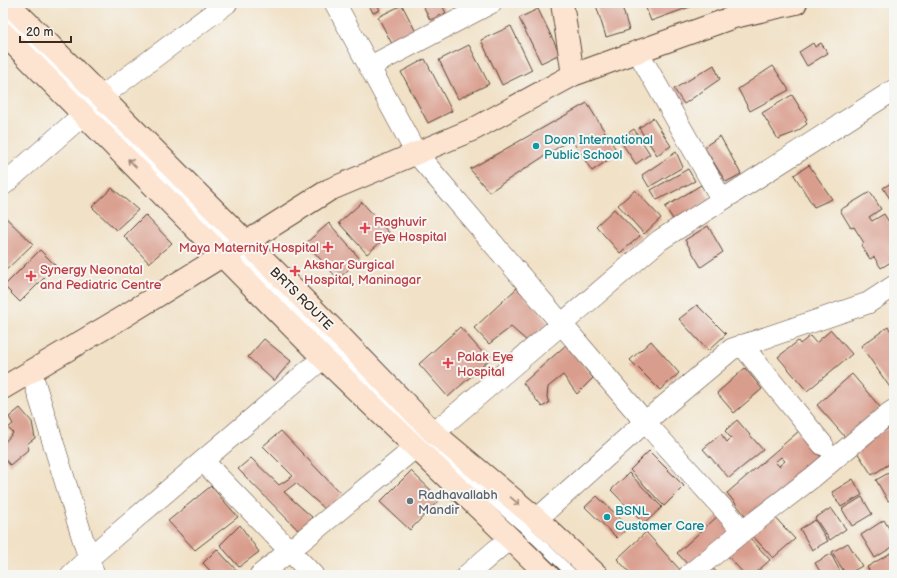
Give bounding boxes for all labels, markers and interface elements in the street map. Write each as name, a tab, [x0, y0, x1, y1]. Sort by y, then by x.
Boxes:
scale bar	[20, 18, 71, 44]
text: 20 m	[26, 25, 53, 40]
place label: Doon International Public School	[544, 132, 653, 163]
marker: Doon International Public School	[531, 141, 541, 151]
one-way arrow	[127, 158, 137, 168]
place label: Raghuvir Eye Hospital	[374, 214, 447, 245]
marker: Raghuvir Eye Hospital	[359, 222, 371, 234]
place label: Maya Maternity Hospital	[179, 240, 319, 256]
marker: Maya Maternity Hospital	[322, 241, 334, 253]
place label: Akshar Surgical Hospital, Maninagar	[304, 257, 421, 288]
place label: Synergy Neonatal and Pediatric Centre	[40, 262, 162, 293]
street label: BRTS ROUTE	[267, 264, 336, 334]
marker: Akshar Surgical Hospital, Maninagar	[289, 265, 301, 277]
marker: Synergy Neonatal and Pediatric Centre	[25, 270, 37, 282]
place label: Palak Eye Hospital	[457, 349, 514, 380]
marker: Palak Eye Hospital	[442, 357, 454, 369]
place label: Radhavallabh Mandir	[418, 487, 498, 518]
marker: Radhavallabh Mandir	[405, 496, 415, 506]
one-way arrow	[510, 497, 520, 506]
place label: BSNL Customer Care	[615, 503, 705, 534]
marker: BSNL Customer Care	[602, 512, 612, 522]

